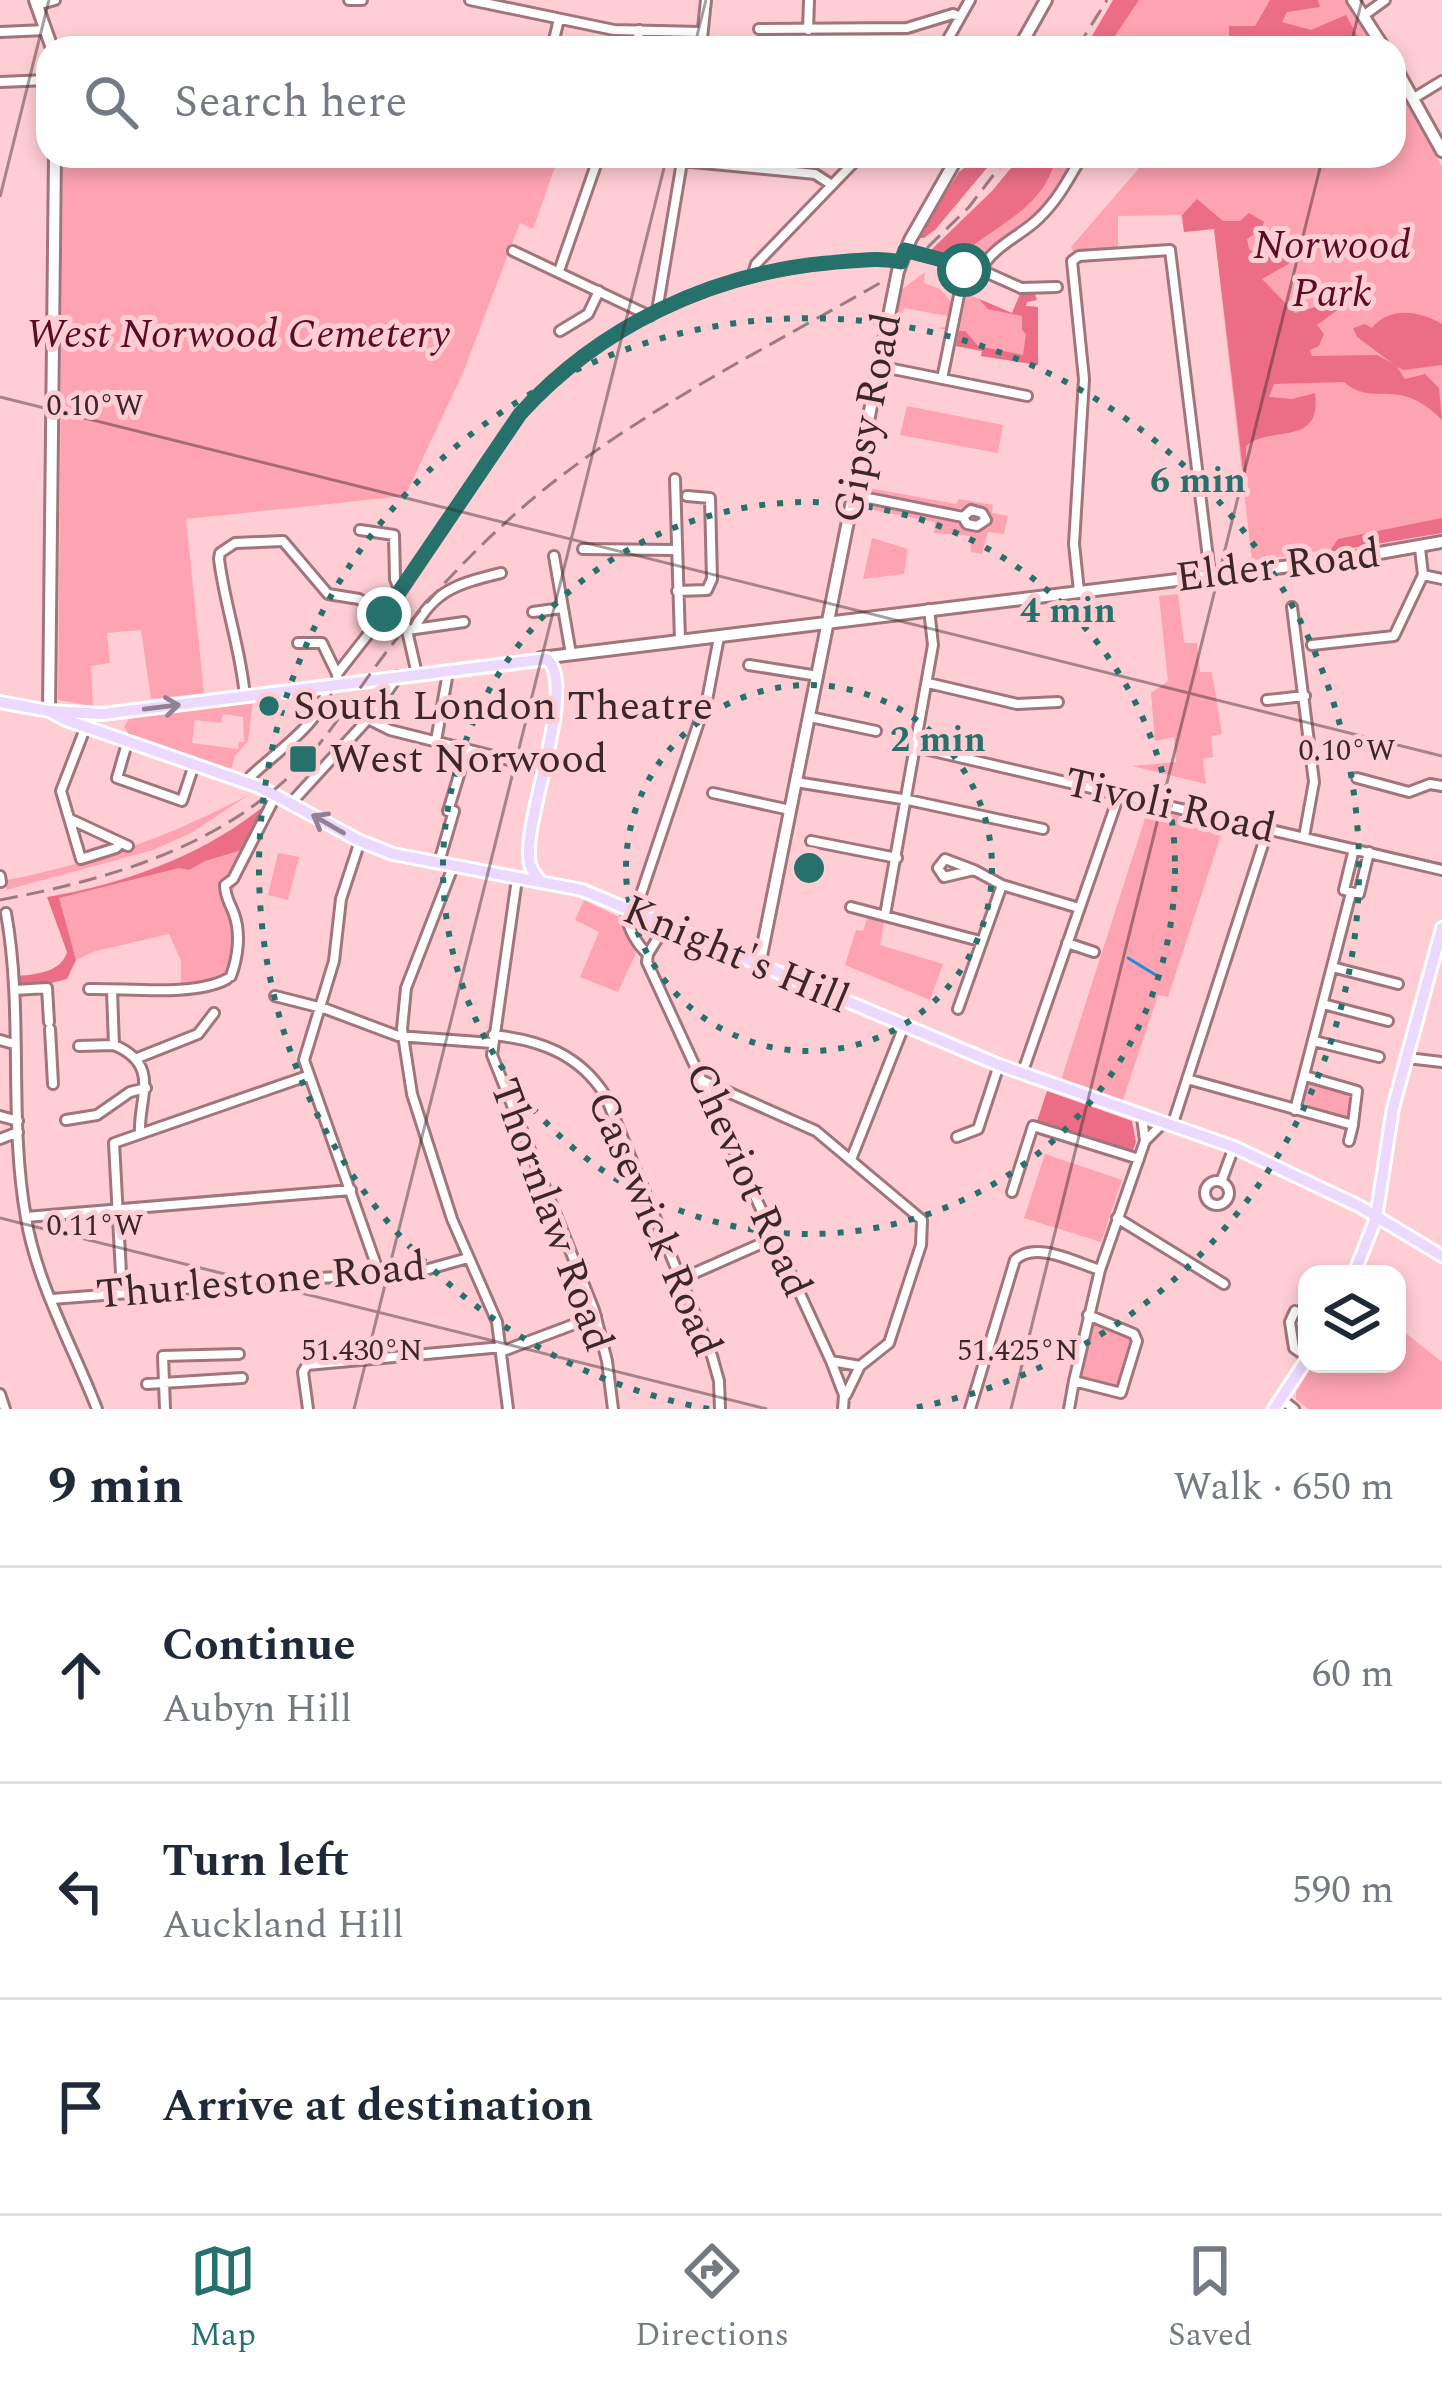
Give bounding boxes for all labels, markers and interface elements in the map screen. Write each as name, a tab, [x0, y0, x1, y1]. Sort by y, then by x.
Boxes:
search box	[36, 36, 1406, 168]
text: Search here	[174, 68, 407, 137]
icon: search	[78, 69, 144, 135]
park label: Norwood Park	[1253, 214, 1411, 325]
route start	[937, 243, 991, 297]
park label: West Norwood Cemetery	[26, 303, 450, 366]
street label: Gipsy Road	[817, 308, 919, 528]
text: 0.10°W	[47, 383, 143, 429]
text: 6 min	[1150, 454, 1246, 509]
street label: Elder Road	[1172, 522, 1384, 610]
text: 4 min	[1020, 584, 1116, 639]
route end	[357, 587, 411, 641]
place label: South London Theatre	[293, 675, 713, 738]
marker: South London Theatre	[256, 693, 282, 719]
one-way arrow	[142, 696, 181, 718]
text: 2 min	[890, 713, 986, 768]
place label: West Norwood	[330, 728, 608, 791]
text: 0.10°W	[1299, 728, 1395, 774]
marker: West Norwood	[287, 743, 319, 775]
street label: Tivoli Road	[1058, 751, 1282, 861]
one-way arrow	[311, 811, 346, 835]
centre of rings	[788, 847, 830, 889]
street label: Knight's Hill	[613, 879, 859, 1031]
street label: Cheviot Road	[668, 1052, 828, 1308]
street label: Thornlaw Road	[472, 1070, 630, 1360]
street label: Casewick Road	[570, 1081, 738, 1367]
text: 0.11°W	[47, 1203, 143, 1249]
street label: Thurlestone Road	[93, 1235, 429, 1327]
map controls	[1298, 1265, 1406, 1373]
button: layers	[1298, 1265, 1406, 1373]
text: 51.430°N	[301, 1328, 423, 1374]
text: 51.425°N	[957, 1328, 1079, 1374]
text: 9 min	[48, 1448, 184, 1526]
text: Walk · 650 m	[1173, 1458, 1394, 1517]
text: Continue	[162, 1611, 355, 1680]
icon: ahead	[48, 1642, 114, 1708]
text: 60 m	[1312, 1645, 1394, 1704]
text: Aubyn Hill	[162, 1680, 352, 1739]
text: Turn left	[162, 1827, 349, 1896]
icon: left	[48, 1858, 114, 1924]
text: 590 m	[1292, 1861, 1394, 1920]
text: Auckland Hill	[162, 1896, 404, 1955]
text: Arrive at destination	[162, 2072, 593, 2141]
icon: arrive	[48, 2074, 114, 2140]
tab: Map	[189, 2238, 256, 2360]
tab: Directions	[635, 2238, 789, 2360]
tab: Saved	[1168, 2238, 1253, 2360]

